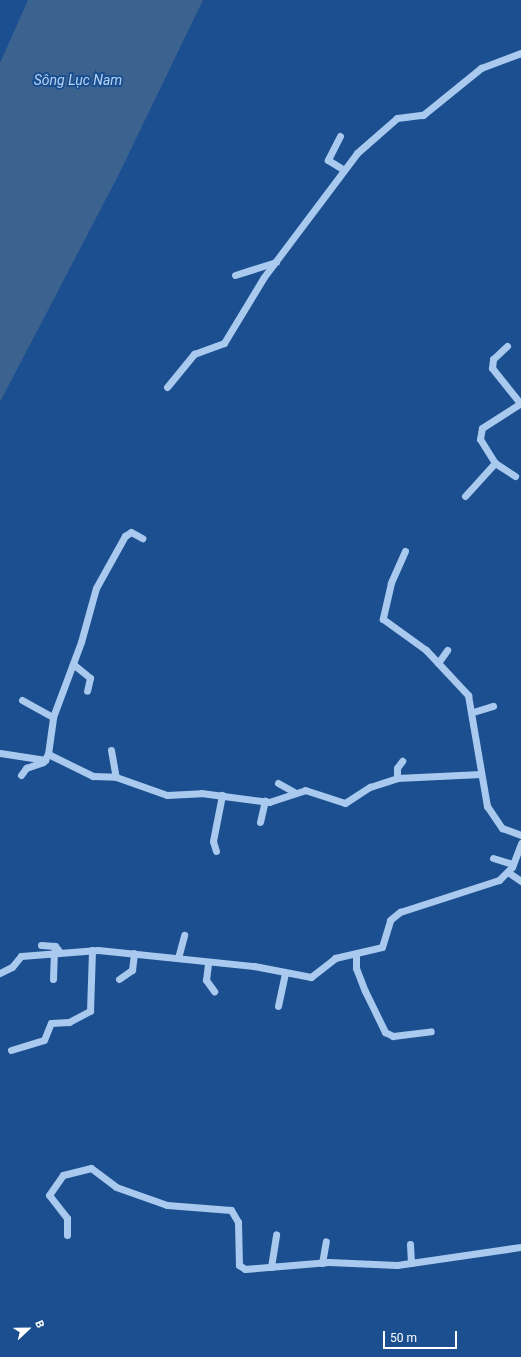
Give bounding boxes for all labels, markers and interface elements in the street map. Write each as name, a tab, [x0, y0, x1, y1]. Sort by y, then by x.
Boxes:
water label: Sông Lục Nam	[34, 72, 122, 88]
north arrow	[8, 1309, 48, 1349]
text: B	[32, 1319, 47, 1330]
scale bar	[385, 1323, 459, 1349]
text: 50 m	[390, 1331, 417, 1345]

